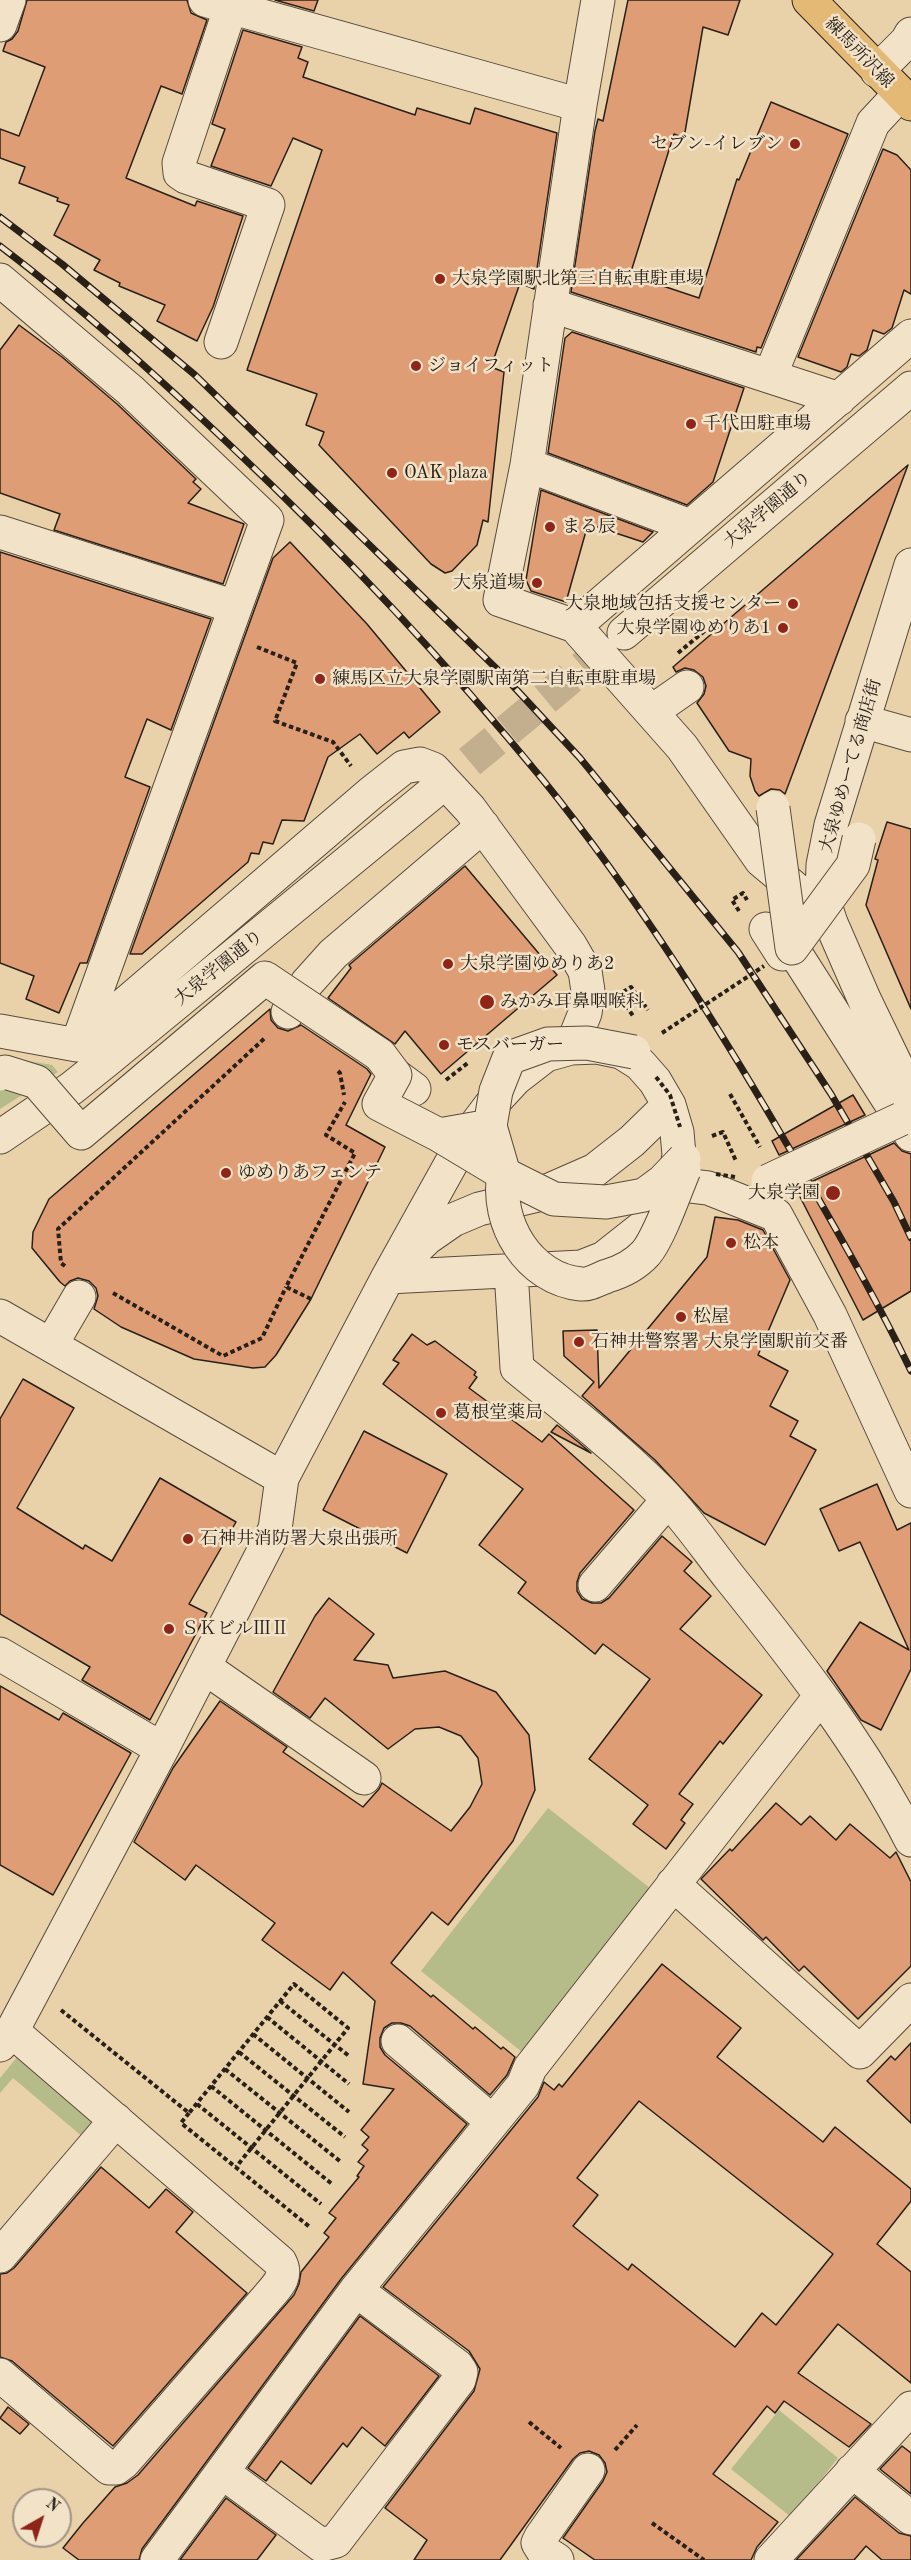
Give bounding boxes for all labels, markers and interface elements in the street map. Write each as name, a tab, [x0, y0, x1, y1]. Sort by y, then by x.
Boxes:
street label: 練馬所沢線	[820, 13, 898, 93]
place label: セブン-イレブン	[650, 133, 783, 155]
marker: セブン-イレブン	[788, 137, 802, 151]
place label: 大泉学園駅北第三自転車駐車場	[452, 268, 704, 290]
marker: 大泉学園駅北第三自転車駐車場	[433, 272, 447, 286]
place label: ジョイフィット	[428, 355, 554, 377]
marker: ジョイフィット	[409, 359, 423, 373]
place label: 千代田駐車場	[703, 413, 811, 435]
marker: 千代田駐車場	[684, 417, 698, 431]
place label: OAK plaza	[404, 462, 488, 484]
marker: OAK plaza	[385, 466, 399, 480]
street label: 大泉学園通り	[720, 467, 816, 553]
place label: まる辰	[562, 516, 616, 538]
marker: まる辰	[543, 520, 557, 534]
place label: 大泉道場	[453, 572, 525, 594]
marker: 大泉道場	[530, 576, 544, 590]
place label: 大泉地域包括支援センター	[565, 593, 781, 615]
marker: 大泉地域包括支援センター	[786, 597, 800, 611]
place label: 大泉学園ゆめりあ1	[617, 617, 771, 639]
marker: 大泉学園ゆめりあ1	[776, 621, 790, 635]
place label: 練馬区立大泉学園駅南第二自転車駐車場	[332, 668, 656, 690]
marker: 練馬区立大泉学園駅南第二自転車駐車場	[313, 672, 327, 686]
street label: 大泉ゆめーてる商店街	[816, 677, 886, 855]
street label: 大泉学園通り	[170, 926, 268, 1010]
place label: 大泉学園ゆめりあ2	[460, 953, 614, 975]
marker: 大泉学園ゆめりあ2	[441, 957, 455, 971]
place label: みかみ耳鼻咽喉科	[500, 991, 644, 1013]
marker: みかみ耳鼻咽喉科	[478, 993, 496, 1011]
place label: モスバーガー	[456, 1034, 564, 1056]
marker: モスバーガー	[437, 1038, 451, 1052]
place label: ゆめりあフェンテ	[238, 1162, 382, 1184]
marker: ゆめりあフェンテ	[219, 1166, 233, 1180]
place label: 大泉学園	[748, 1182, 820, 1204]
marker: 大泉学園	[824, 1184, 842, 1202]
place label: 松本	[743, 1232, 779, 1254]
marker: 松本	[724, 1236, 738, 1250]
place label: 松屋	[693, 1306, 729, 1328]
marker: 松屋	[674, 1310, 688, 1324]
place label: 石神井警察署 大泉学園駅前交番	[591, 1331, 848, 1353]
marker: 石神井警察署 大泉学園駅前交番	[572, 1335, 586, 1349]
place label: 葛根堂薬局	[453, 1402, 543, 1424]
marker: 葛根堂薬局	[434, 1406, 448, 1420]
place label: 石神井消防署大泉出張所	[200, 1528, 398, 1550]
marker: 石神井消防署大泉出張所	[181, 1532, 195, 1546]
place label: ＳＫビルⅢⅡ	[181, 1618, 289, 1640]
marker: ＳＫビルⅢⅡ	[162, 1622, 176, 1636]
north arrow	[12, 2488, 72, 2548]
text: N	[42, 2495, 62, 2516]

